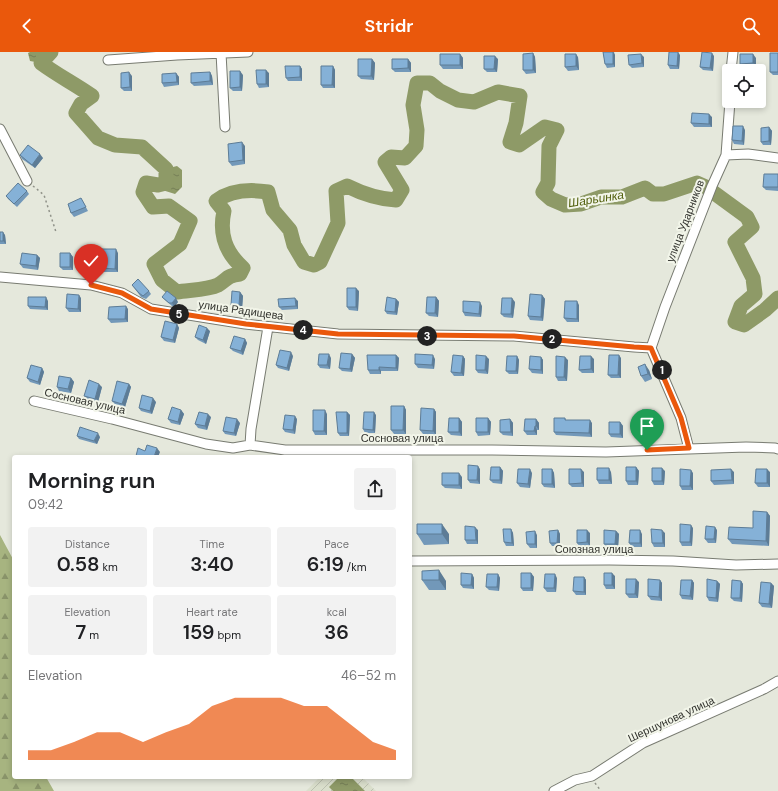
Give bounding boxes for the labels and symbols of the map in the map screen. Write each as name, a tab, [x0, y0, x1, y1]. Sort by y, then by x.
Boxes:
street label: улица Ударников	[663, 178, 707, 264]
water label: Шарьинка	[567, 187, 625, 211]
pin	[74, 244, 108, 285]
street label: улица Радищева	[198, 297, 285, 323]
pin: 5	[169, 304, 189, 324]
pin: 4	[293, 320, 313, 340]
pin: 3	[417, 326, 437, 346]
pin: 2	[542, 329, 562, 349]
pin: 1	[652, 360, 672, 380]
street label: Сосновая улица	[43, 385, 128, 417]
pin	[630, 409, 664, 450]
street label: Сосновая улица	[361, 431, 444, 445]
street label: Союзная улица	[555, 542, 634, 556]
street label: Шершунова улица	[626, 692, 717, 745]

